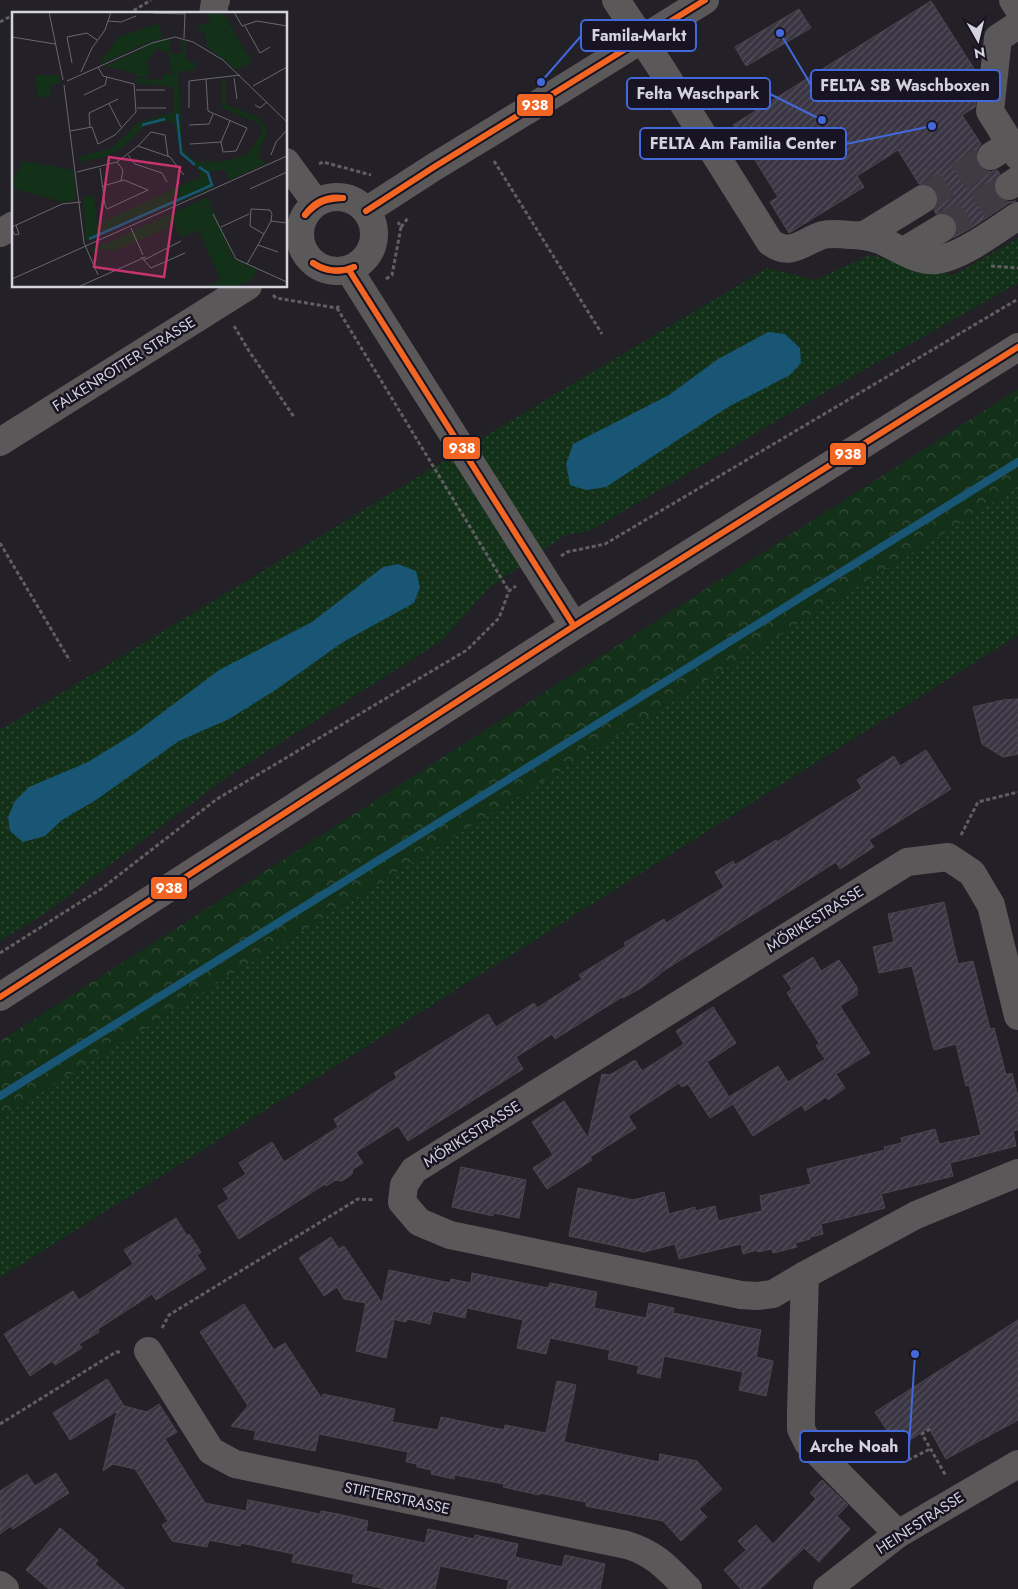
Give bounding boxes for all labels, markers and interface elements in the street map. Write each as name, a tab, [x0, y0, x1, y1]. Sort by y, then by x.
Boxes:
inset map	[12, 12, 288, 288]
north arrow	[953, 15, 1003, 65]
callout: Famila-Markt	[581, 20, 696, 51]
text: Famila-Markt	[592, 24, 687, 47]
text: N	[973, 42, 987, 64]
callout: FELTA SB Waschboxen	[811, 70, 1000, 101]
text: FELTA SB Waschboxen	[820, 74, 990, 97]
callout: Felta Waschpark	[627, 78, 770, 109]
text: Felta Waschpark	[636, 82, 760, 105]
line badge: 938	[516, 93, 554, 117]
text: 938	[522, 95, 549, 115]
callout: FELTA Am Familia Center	[640, 128, 846, 159]
text: FELTA Am Familia Center	[650, 132, 837, 155]
street label: FALKENROTTER STRASSE	[48, 311, 200, 417]
line badge: 938	[442, 436, 481, 460]
text: 938	[449, 438, 476, 458]
line badge: 938	[829, 442, 867, 466]
text: 938	[835, 444, 862, 464]
line badge: 938	[150, 876, 188, 900]
text: 938	[156, 878, 183, 898]
street label: MÖRIKESTRASSE	[762, 880, 868, 958]
street label: MÖRIKESTRASSE	[419, 1095, 525, 1173]
callout: Arche Noah	[800, 1431, 909, 1462]
text: Arche Noah	[809, 1435, 898, 1458]
street label: STIFTERSTRASSE	[342, 1476, 452, 1520]
street label: HEINESTRASSE	[872, 1486, 968, 1560]

